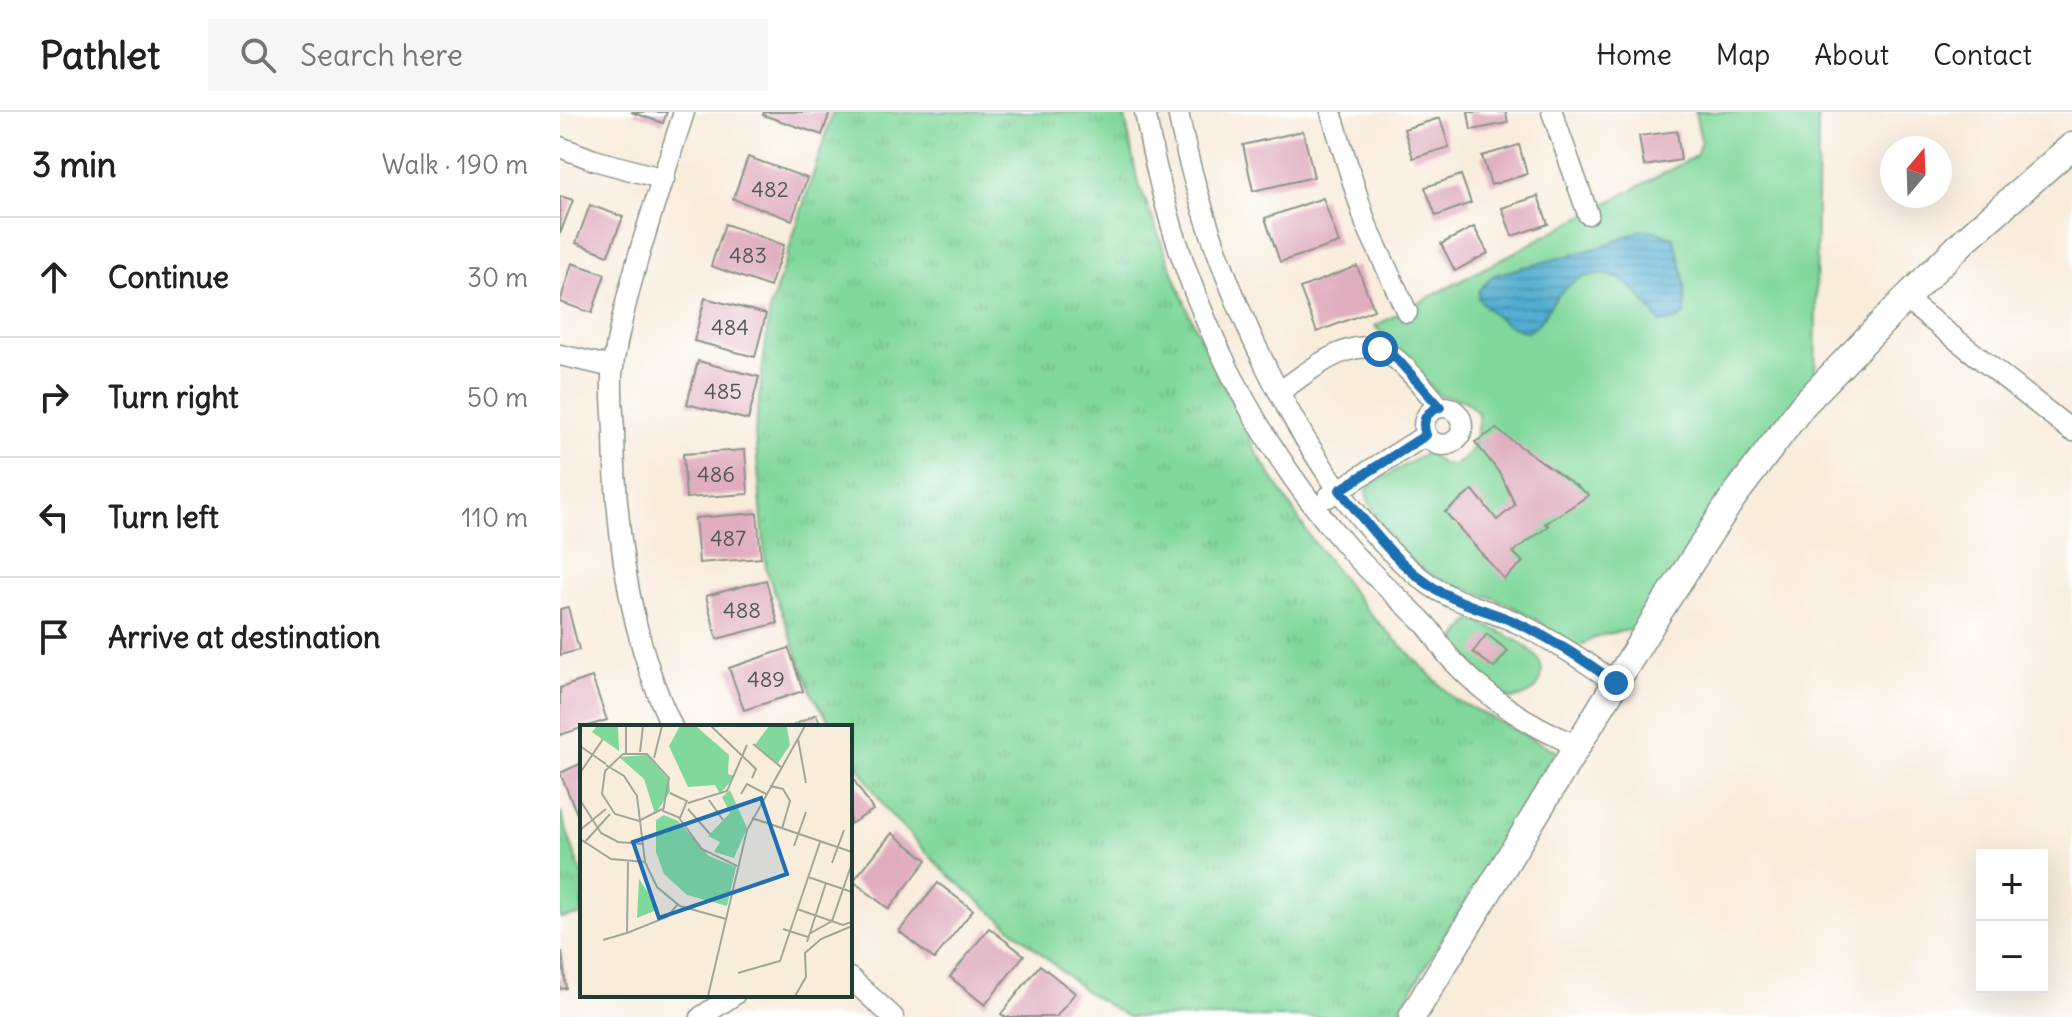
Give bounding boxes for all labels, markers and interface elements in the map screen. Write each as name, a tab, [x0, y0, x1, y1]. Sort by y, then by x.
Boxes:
search box	[208, 19, 768, 91]
text: Pathlet	[40, 32, 160, 79]
icon: search	[236, 33, 280, 77]
text: Search here	[300, 36, 463, 74]
text: Home	[1596, 37, 1672, 73]
text: Map	[1716, 37, 1770, 73]
text: About	[1814, 37, 1889, 73]
text: Contact	[1933, 37, 2032, 73]
north arrow	[1880, 136, 1952, 208]
text: 3 min	[32, 143, 117, 186]
text: Walk · 190 m	[382, 148, 528, 181]
house number: 482	[751, 175, 789, 203]
house number: 483	[729, 241, 767, 269]
icon: ahead	[32, 255, 76, 299]
text: Continue	[108, 258, 229, 296]
text: 30 m	[467, 261, 528, 294]
house number: 484	[711, 313, 749, 341]
route start	[1362, 331, 1398, 367]
icon: right	[32, 375, 76, 419]
house number: 485	[704, 377, 742, 405]
text: Turn right	[108, 378, 239, 416]
text: 50 m	[467, 381, 528, 414]
house number: 486	[697, 460, 735, 488]
icon: left	[32, 495, 76, 539]
text: Turn left	[108, 498, 219, 536]
text: 110 m	[461, 501, 528, 534]
house number: 487	[710, 524, 746, 552]
house number: 488	[723, 596, 761, 624]
icon: arrive	[32, 615, 76, 659]
text: Arrive at destination	[108, 618, 380, 656]
house number: 489	[747, 665, 785, 693]
route end	[1598, 665, 1634, 701]
inset map	[580, 725, 852, 997]
map controls	[1976, 849, 2048, 993]
button: +	[1976, 849, 2048, 921]
button: −	[1976, 921, 2048, 993]

